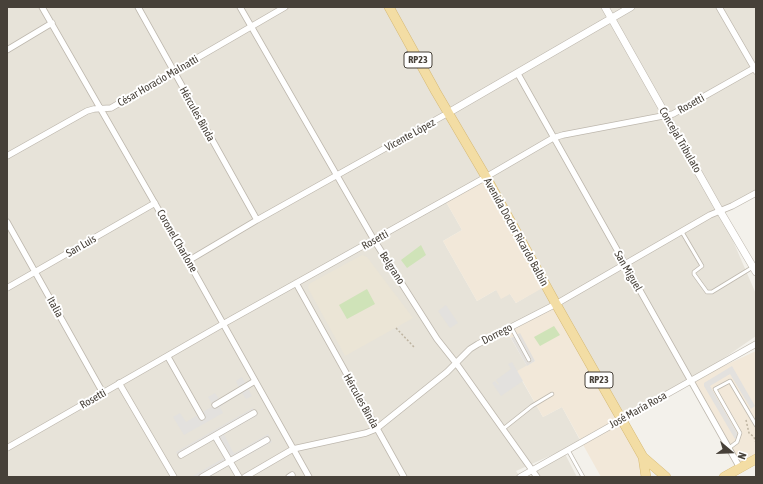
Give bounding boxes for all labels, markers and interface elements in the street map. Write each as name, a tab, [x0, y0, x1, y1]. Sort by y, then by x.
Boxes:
street label: César Horacio Malnatti	[115, 52, 201, 110]
road number: RP23	[404, 52, 432, 68]
street label: Hércules Binda	[177, 84, 217, 144]
street label: Rosetti	[675, 91, 707, 117]
street label: Concejal Tribulato	[656, 105, 704, 175]
street label: Vicente López	[383, 116, 437, 154]
street label: Avenida Doctor Ricardo Balbín	[481, 176, 551, 288]
street label: Coronel Charlone	[154, 207, 200, 275]
street label: Rosetti	[359, 227, 391, 253]
street label: San Luis	[64, 232, 98, 260]
street label: San Miguel	[611, 248, 645, 294]
street label: Belgrano	[377, 249, 407, 287]
street label: Italia	[44, 294, 66, 320]
street label: Dorrego	[480, 321, 514, 347]
street label: Hércules Binda	[341, 371, 381, 431]
road number: RP23	[585, 372, 613, 388]
street label: Rosetti	[77, 386, 109, 412]
street label: José María Rosa	[607, 389, 669, 431]
north arrow	[711, 432, 751, 472]
text: N	[736, 451, 749, 461]

